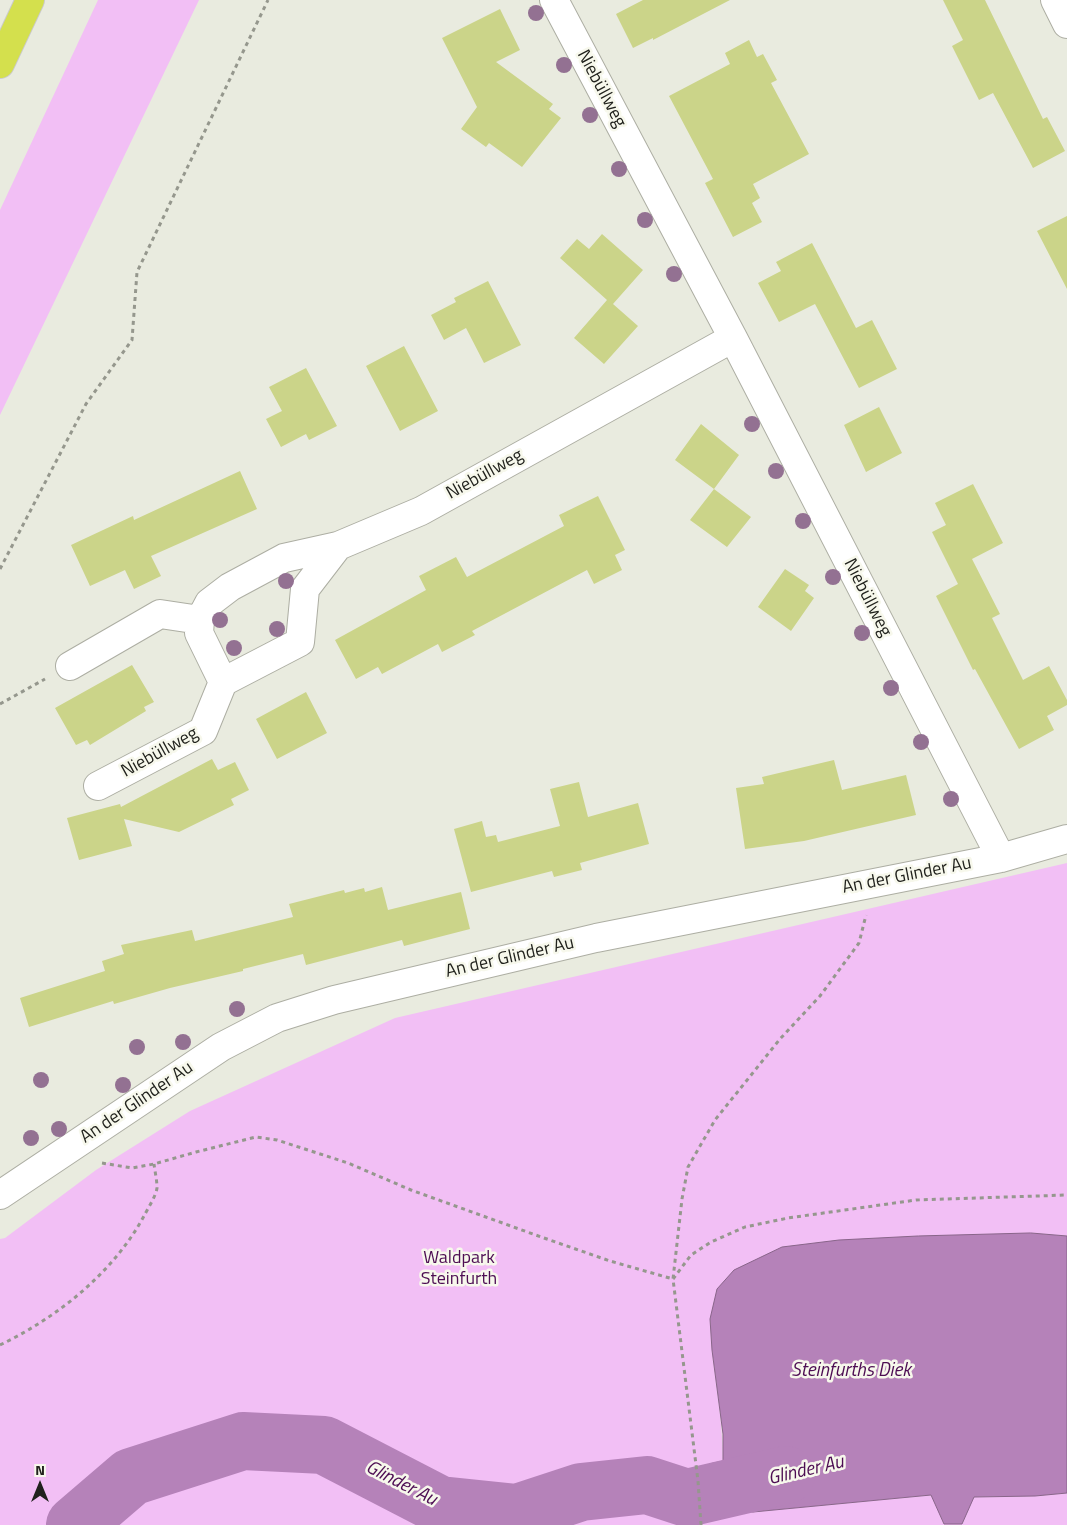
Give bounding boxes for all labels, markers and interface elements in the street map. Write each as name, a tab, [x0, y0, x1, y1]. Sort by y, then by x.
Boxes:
street label: Niebüllweg	[572, 47, 630, 131]
street label: Niebüllweg	[443, 445, 527, 505]
street label: Niebüllweg	[838, 555, 896, 641]
street label: Niebüllweg	[118, 723, 202, 783]
street label: An der Glinder Au	[841, 853, 973, 899]
street label: An der Glinder Au	[444, 933, 576, 983]
street label: An der Glinder Au	[77, 1057, 197, 1149]
park label: Waldpark Steinfurth	[421, 1248, 497, 1290]
water label: Steinfurths Diek	[791, 1360, 911, 1382]
water label: Glinder Au	[766, 1451, 846, 1491]
water label: Glinder Au	[362, 1456, 440, 1512]
text: N	[35, 1459, 45, 1480]
north arrow	[15, 1460, 65, 1510]

